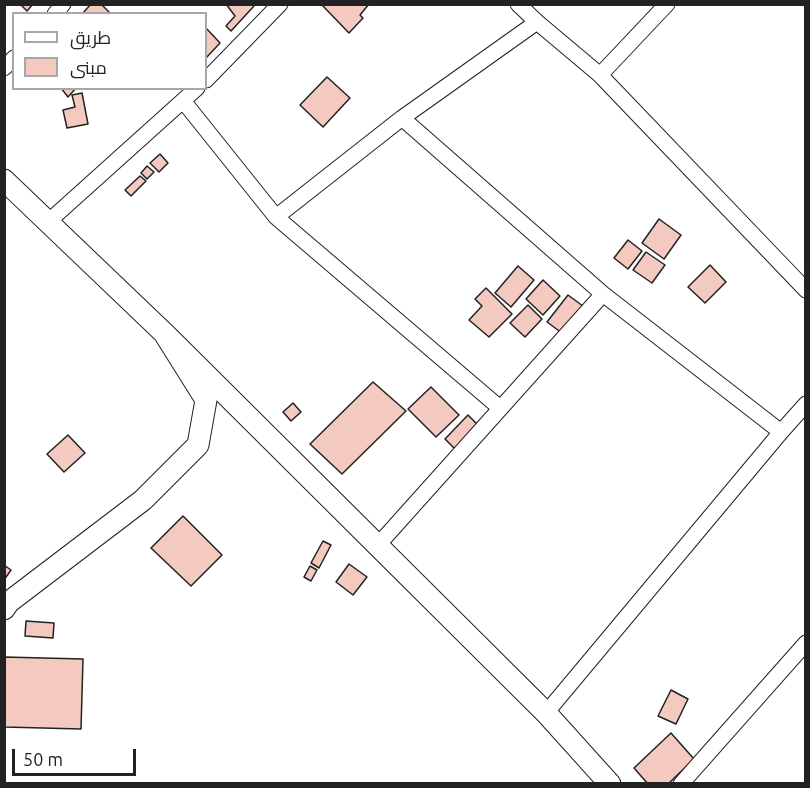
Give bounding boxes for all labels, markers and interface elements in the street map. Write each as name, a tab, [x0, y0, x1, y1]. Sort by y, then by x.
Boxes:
legend	[12, 12, 207, 90]
text: طريق	[70, 27, 111, 47]
text: مبنى	[70, 57, 107, 77]
scale bar	[15, 737, 140, 775]
text: 50 m	[23, 749, 63, 769]

